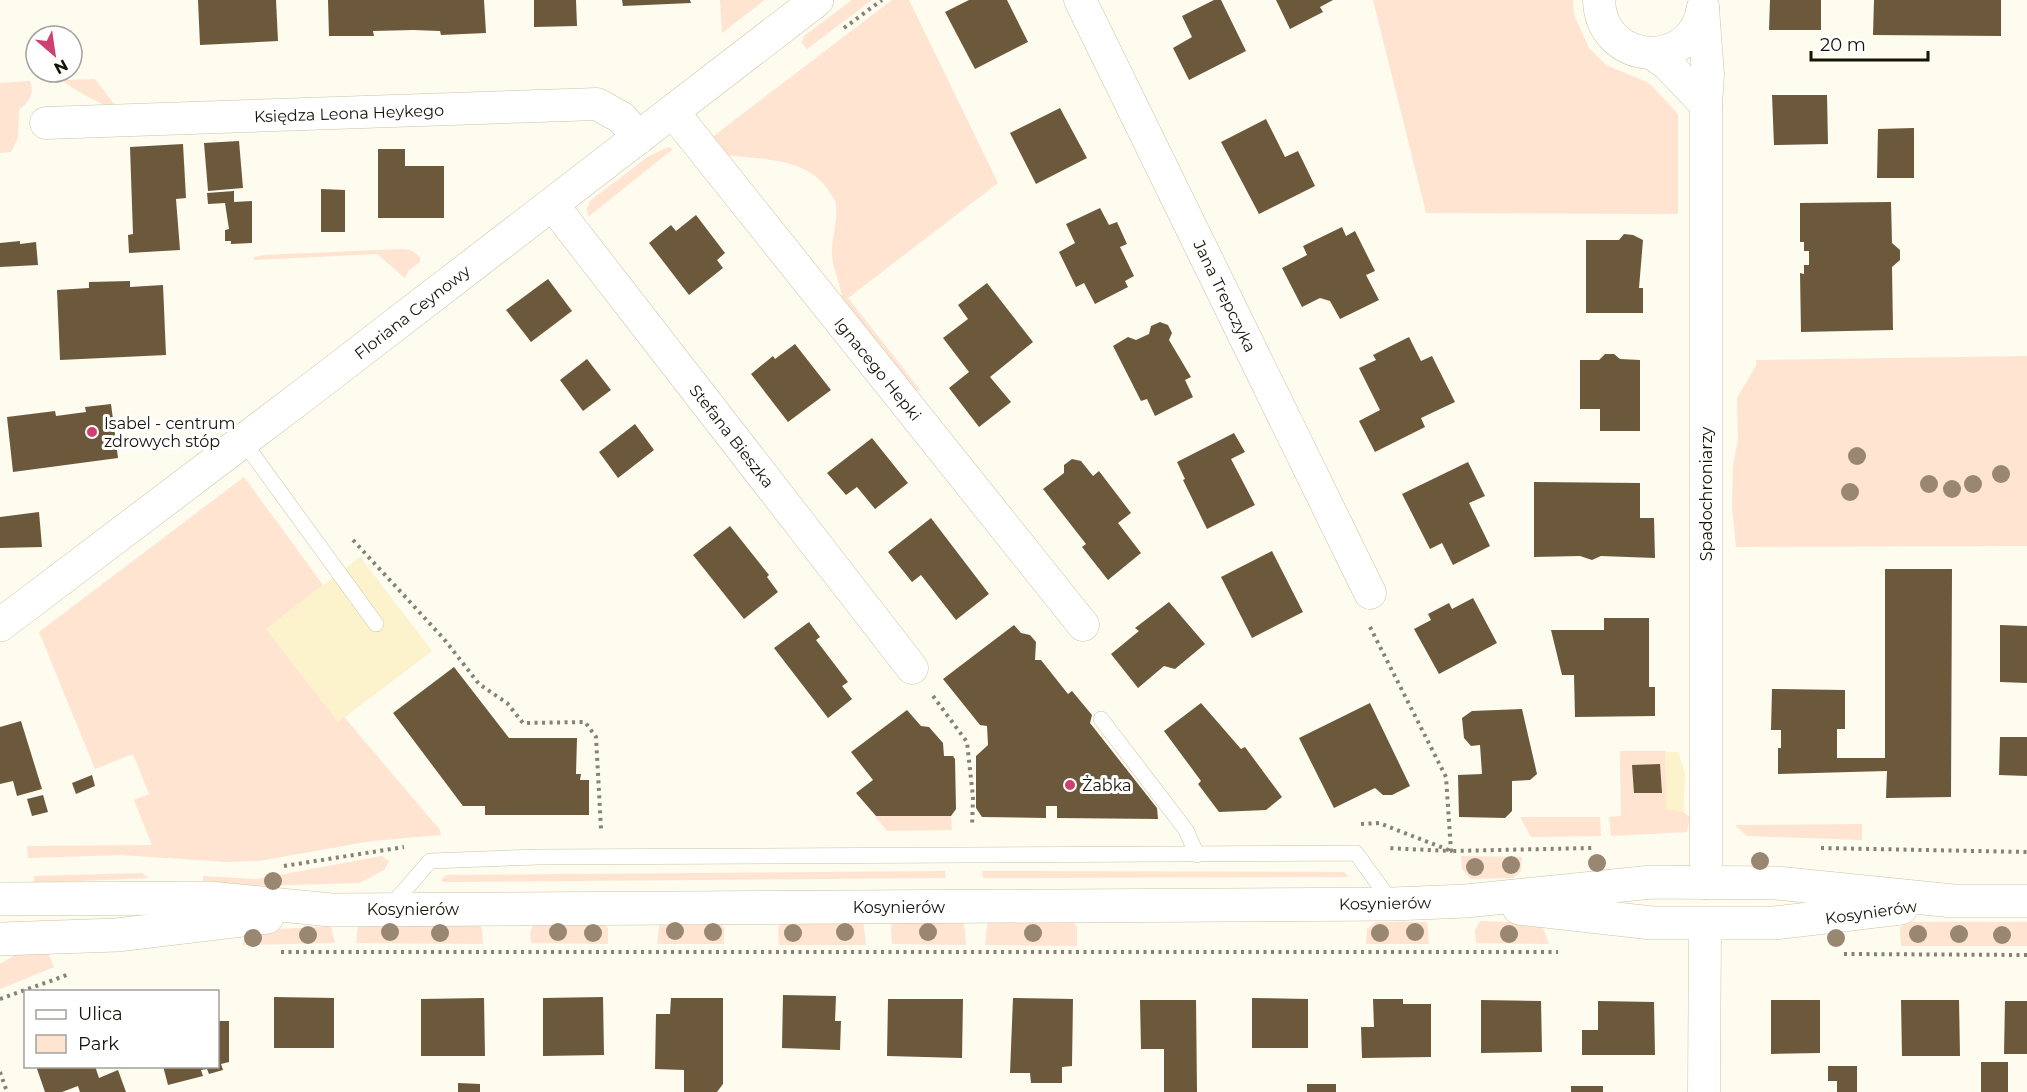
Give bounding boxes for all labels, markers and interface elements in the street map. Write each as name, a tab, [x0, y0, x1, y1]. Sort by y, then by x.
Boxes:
north arrow	[24, 24, 84, 84]
scale bar	[1811, 24, 1928, 62]
text: 20 m	[1820, 34, 1866, 56]
text: N	[51, 55, 71, 78]
street label: Księdza Leona Heykego	[254, 101, 444, 126]
street label: Jana Trepczyka	[1189, 236, 1260, 355]
street label: Floriana Ceynowy	[351, 261, 474, 363]
street label: Ignacego Hepki	[830, 314, 925, 425]
street label: Stefana Bieszka	[685, 381, 778, 492]
place label: Isabel - centrum zdrowych stóp	[104, 414, 235, 451]
marker: Isabel - centrum zdrowych stóp	[85, 425, 99, 439]
street label: Spadochroniarzy	[1697, 426, 1716, 561]
place label: Żabka	[1082, 776, 1132, 795]
marker: Żabka	[1063, 778, 1077, 792]
street label: Kosynierów	[1339, 893, 1431, 914]
street label: Kosynierów	[1824, 897, 1918, 928]
street label: Kosynierów	[853, 898, 945, 917]
street label: Kosynierów	[367, 900, 459, 919]
legend	[24, 990, 219, 1068]
text: Ulica	[78, 1003, 123, 1025]
text: Park	[78, 1033, 119, 1055]

